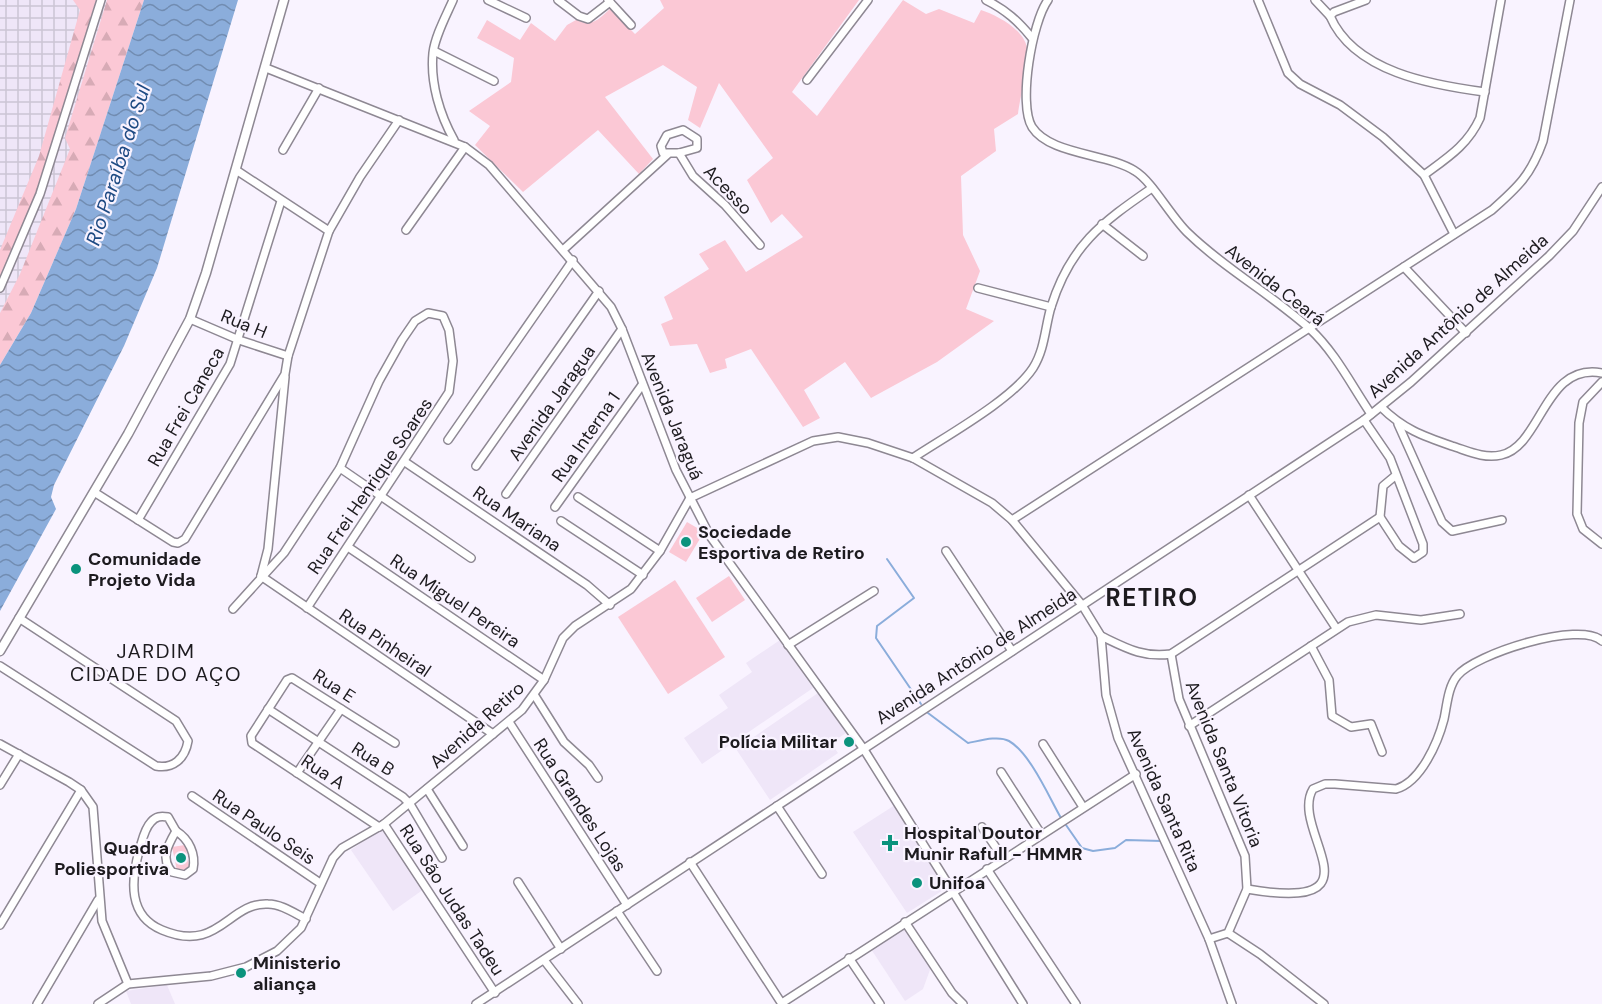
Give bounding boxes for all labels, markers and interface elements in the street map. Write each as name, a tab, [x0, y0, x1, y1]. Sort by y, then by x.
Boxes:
water label: Rio Paraíba do Sul	[80, 81, 156, 249]
street label: Acesso	[698, 160, 758, 220]
street label: Avenida Antônio de Almeida	[1363, 229, 1553, 403]
street label: Avenida Ceará	[1220, 239, 1330, 331]
street label: Rua H	[217, 304, 271, 344]
street label: Avenida Jaragua	[503, 340, 601, 466]
street label: Rua Frei Caneca	[142, 343, 230, 471]
street label: Avenida Jaraguá	[635, 348, 709, 484]
street label: Rua Interna 1	[546, 387, 626, 487]
street label: Rua Frei Henrique Soares	[302, 393, 438, 579]
street label: Rua Mariana	[468, 481, 566, 557]
place label: Sociedade Esportiva de Retiro	[698, 520, 865, 565]
marker: Sociedade Esportiva de Retiro	[679, 535, 693, 549]
place label: Comunidade Projeto Vida	[88, 547, 201, 592]
street label: Rua Miguel Pereira	[385, 549, 525, 653]
marker: Comunidade Projeto Vida	[69, 562, 83, 576]
street label: Avenida Antônio de Almeida	[871, 582, 1081, 730]
district label: RETIRO	[1106, 582, 1198, 613]
street label: Rua Pinheiral	[334, 603, 436, 683]
district label: JARDIM CIDADE DO AÇO	[70, 638, 242, 687]
street label: Rua E	[308, 663, 360, 709]
street label: Avenida Retiro	[425, 676, 529, 774]
street label: Avenida Santa Vitoria	[1180, 677, 1268, 851]
street label: Avenida Santa Rita	[1122, 724, 1206, 876]
place label: Polícia Militar	[719, 730, 837, 754]
street label: Rua Grandes Lojas	[528, 734, 632, 876]
marker: Polícia Militar	[842, 735, 856, 749]
street label: Rua B	[347, 736, 399, 782]
street label: Rua A	[297, 749, 350, 795]
street label: Rua Paulo Seis	[208, 784, 320, 870]
street label: Rua São Judas Tadeu	[394, 820, 510, 980]
place label: Hospital Doutor Munir Rafull - HMMR	[904, 821, 1083, 866]
marker: Hospital Doutor Munir Rafull - HMMR	[881, 834, 899, 852]
place label: Quadra Poliesportiva	[54, 836, 169, 881]
marker: Quadra Poliesportiva	[174, 851, 188, 865]
place label: Unifoa	[929, 871, 985, 895]
marker: Unifoa	[910, 876, 924, 890]
place label: Ministerio aliança	[253, 951, 341, 996]
marker: Ministerio aliança	[234, 966, 248, 980]

